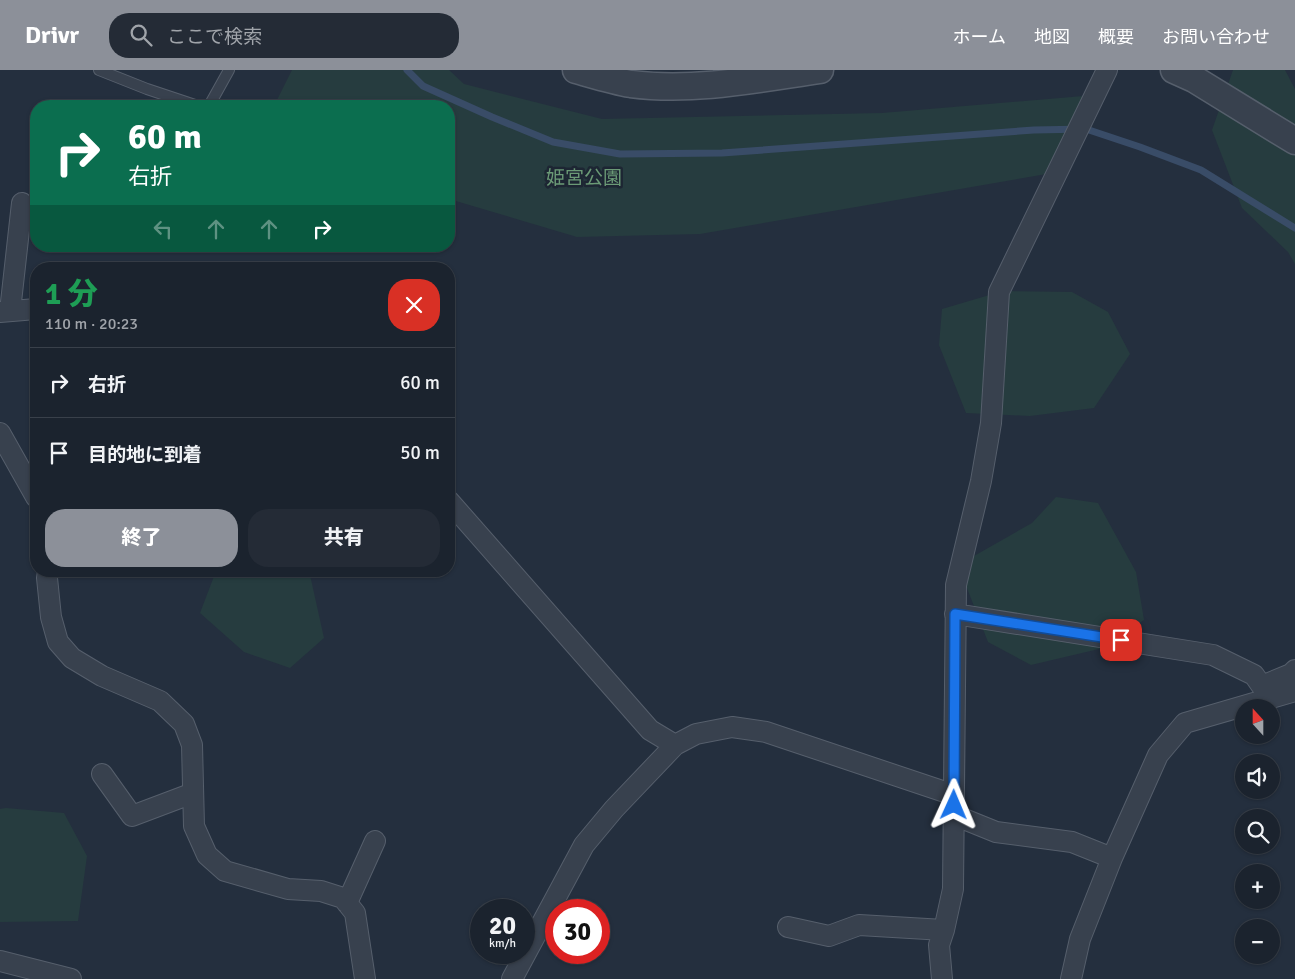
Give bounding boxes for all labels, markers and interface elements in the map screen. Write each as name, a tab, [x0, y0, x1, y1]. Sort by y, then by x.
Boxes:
search box	[109, 13, 459, 58]
text: Drivr	[25, 20, 79, 50]
icon: search	[127, 21, 155, 49]
text: ここで検索	[167, 25, 262, 49]
text: ホーム	[953, 26, 1006, 48]
text: 地図	[1034, 26, 1070, 48]
text: 概要	[1098, 26, 1134, 48]
text: お問い合わせ	[1162, 26, 1270, 48]
text: 60 m	[128, 115, 202, 158]
icon: right	[45, 120, 110, 185]
text: 右折	[128, 163, 172, 190]
park label: 姫宮公園	[546, 166, 622, 190]
icon: left	[149, 215, 177, 243]
icon: ahead	[202, 215, 230, 243]
icon: ahead	[255, 215, 283, 243]
icon: right	[308, 215, 336, 243]
text: 1 分	[45, 276, 98, 313]
button: close	[388, 279, 440, 331]
text: 110 m · 20:23	[45, 314, 138, 334]
icon: right	[45, 369, 73, 397]
text: 60 m	[400, 371, 440, 395]
text: 右折	[88, 373, 126, 397]
icon: arrive	[45, 439, 73, 467]
text: 50 m	[400, 441, 440, 465]
text: 目的地に到着	[88, 443, 202, 467]
button: 終了	[45, 509, 238, 567]
button: 共有	[248, 509, 440, 567]
pin	[1100, 619, 1142, 661]
icon: arrive	[1107, 626, 1135, 654]
north arrow	[1235, 699, 1280, 744]
map controls	[1235, 699, 1280, 964]
button: sound	[1235, 754, 1280, 799]
position arrow	[927, 778, 979, 830]
button: search	[1235, 809, 1280, 854]
button: +	[1235, 864, 1280, 909]
speed limit sign: 30	[545, 899, 610, 964]
text: 20	[489, 910, 516, 941]
button: −	[1235, 919, 1280, 964]
text: km/h	[489, 936, 516, 951]

